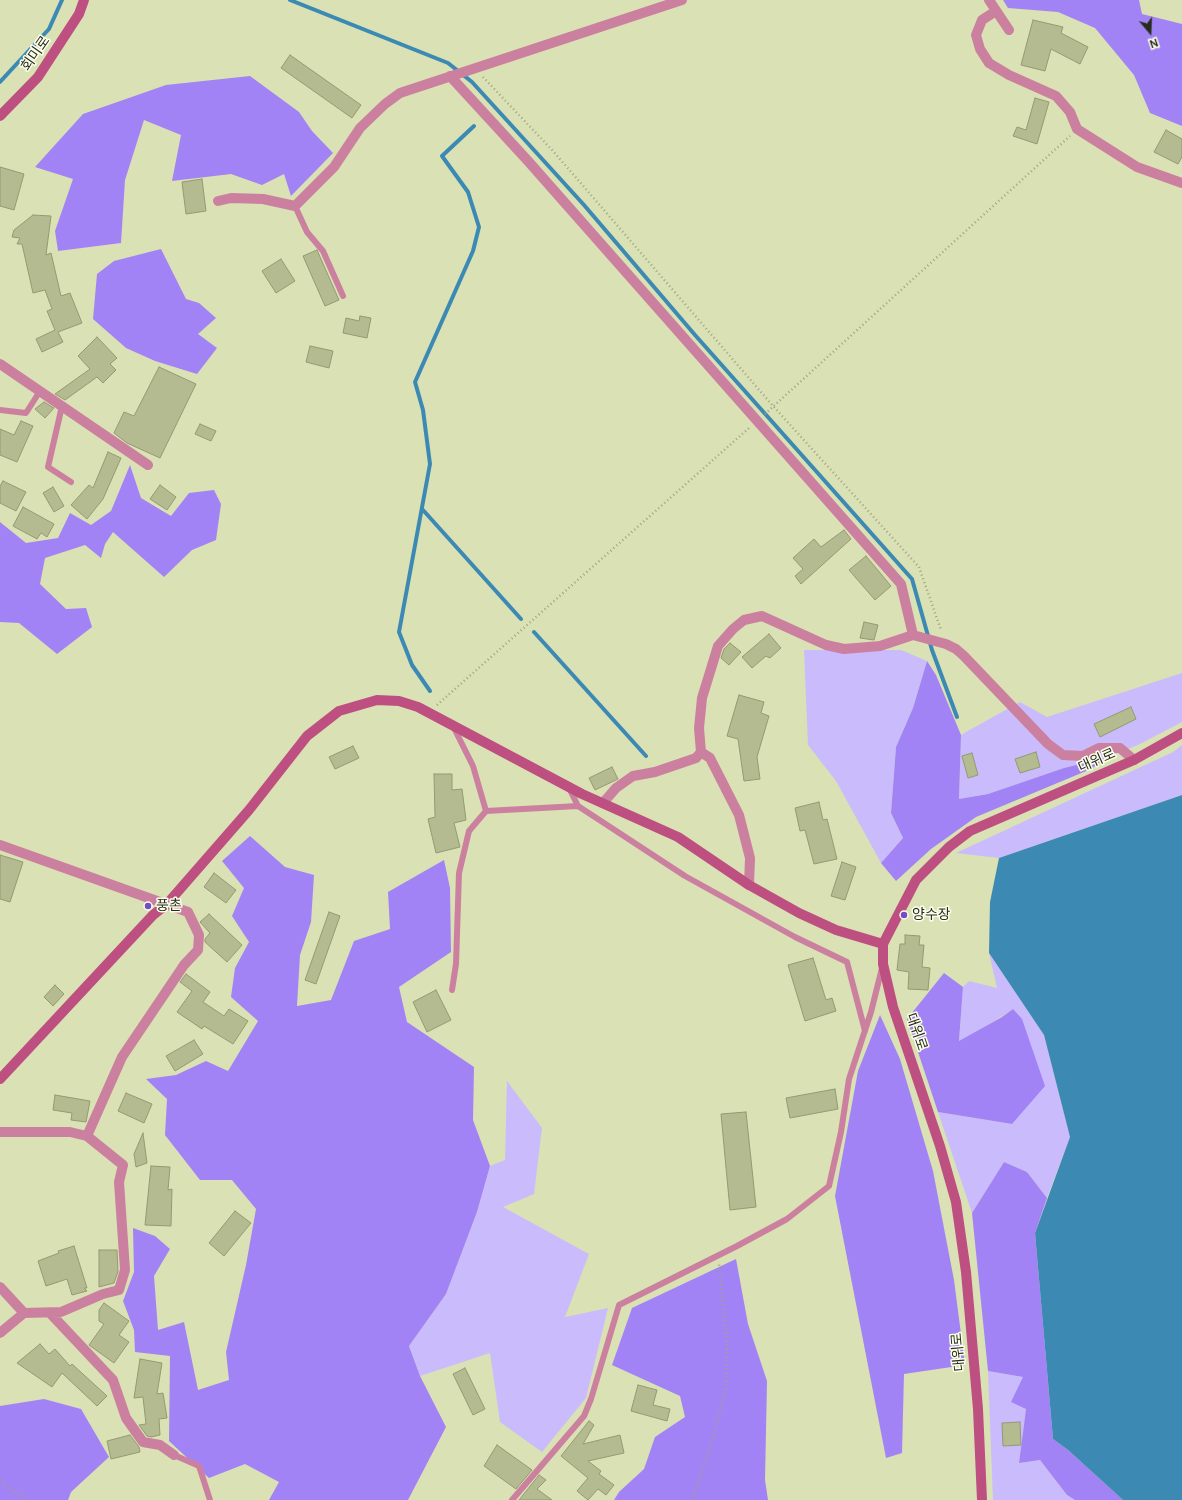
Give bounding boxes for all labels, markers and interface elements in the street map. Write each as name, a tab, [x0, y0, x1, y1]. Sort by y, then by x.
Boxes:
north arrow	[1130, 12, 1170, 52]
street label: 회미로	[18, 33, 54, 75]
text: N	[1148, 35, 1160, 51]
street label: 대위로	[1076, 745, 1118, 777]
place label: 풍촌	[156, 898, 182, 914]
marker: 풍촌	[143, 901, 153, 911]
place label: 양수장	[912, 907, 951, 923]
marker: 양수장	[899, 910, 909, 920]
street label: 대위로	[902, 1011, 930, 1053]
street label: 대위로	[949, 1332, 969, 1372]

